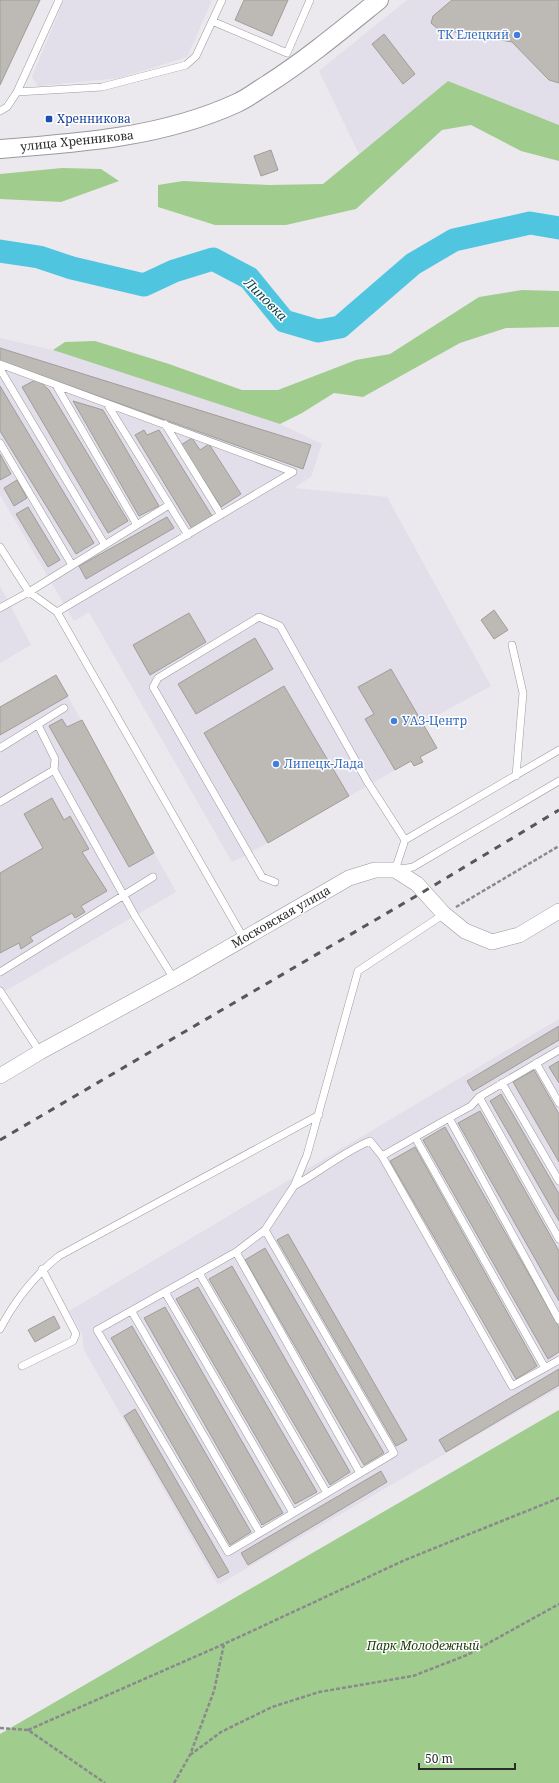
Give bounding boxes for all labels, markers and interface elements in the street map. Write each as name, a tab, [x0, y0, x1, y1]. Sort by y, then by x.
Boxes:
place label: ТК Елецкий	[437, 26, 509, 43]
marker: ТК Елецкий	[512, 30, 522, 40]
place label: Хренникова	[57, 110, 131, 127]
marker: Хренникова	[44, 114, 54, 124]
street label: улица Хренникова	[19, 126, 135, 155]
water label: Липовка	[240, 273, 292, 325]
place label: УАЗ-Центр	[402, 712, 467, 729]
marker: УАЗ-Центр	[389, 716, 399, 726]
place label: Липецк-Лада	[284, 755, 364, 772]
marker: Липецк-Лада	[271, 759, 281, 769]
street label: Московская улица	[228, 881, 334, 952]
park label: Парк Молодежный	[366, 1637, 479, 1654]
scale bar	[419, 1745, 515, 1771]
text: 50 m	[425, 1750, 453, 1767]

